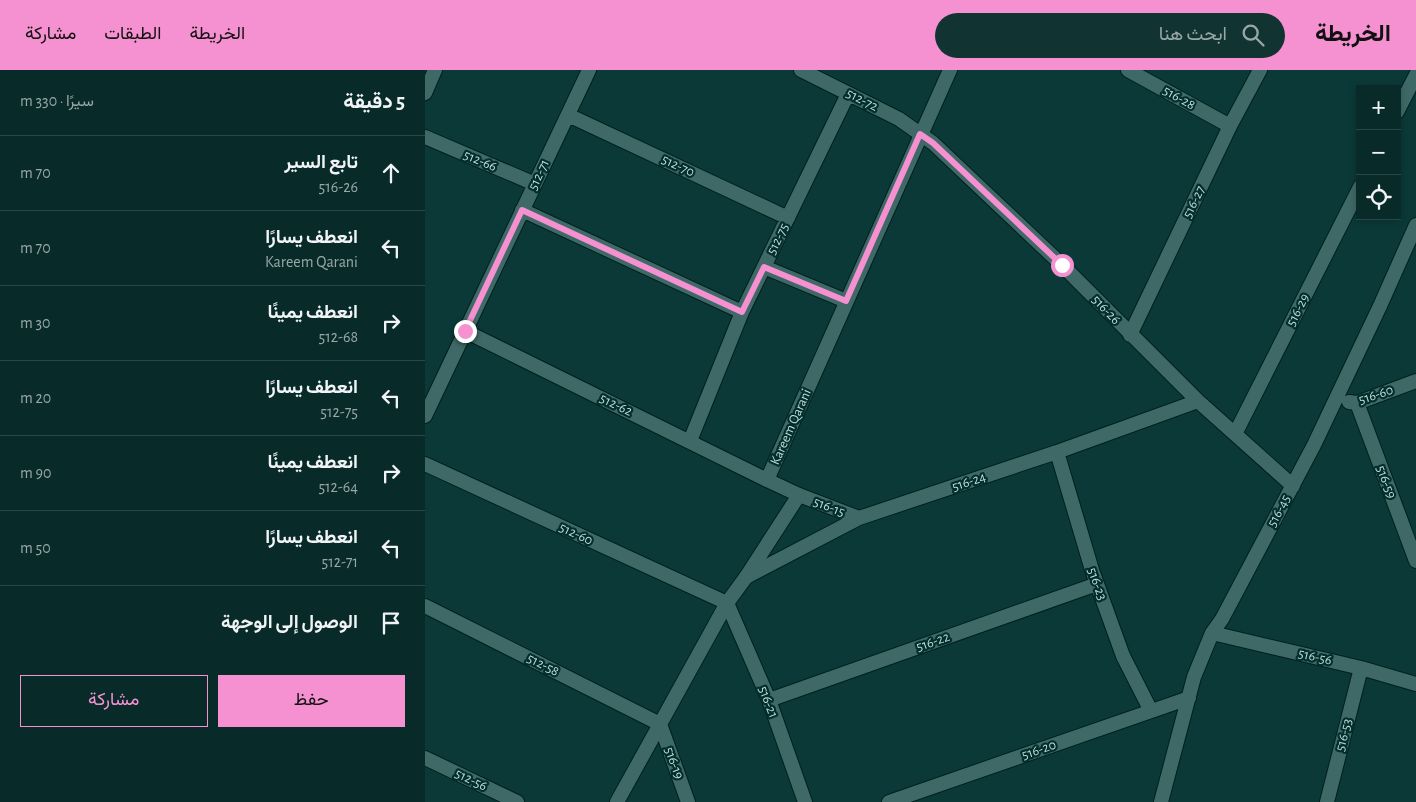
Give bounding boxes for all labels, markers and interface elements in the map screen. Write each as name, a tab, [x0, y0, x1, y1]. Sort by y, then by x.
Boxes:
search box	[935, 13, 1285, 58]
icon: search	[1239, 21, 1267, 49]
text: الخريطة	[1315, 22, 1391, 46]
text: مشاركة	[25, 25, 76, 43]
text: الطبقات	[104, 25, 161, 43]
text: الخريطة	[189, 25, 245, 43]
text: ابحث هنا	[1159, 25, 1227, 44]
street label: 516-28	[1160, 83, 1198, 113]
map controls	[1356, 85, 1401, 220]
button: +	[1356, 85, 1401, 130]
street label: 512-72	[844, 86, 880, 114]
text: 5 دقيقة	[343, 91, 405, 112]
text: سيرًا · 330 m	[20, 93, 94, 109]
button: −	[1356, 130, 1401, 175]
street label: 512-66	[461, 148, 499, 174]
street label: 512-70	[659, 152, 697, 180]
text: تابع السير	[284, 153, 358, 172]
street label: 512-71	[526, 158, 552, 192]
icon: ahead	[377, 159, 405, 187]
text: 70 m	[20, 165, 51, 181]
button: locate	[1356, 175, 1401, 220]
text: 516-26	[319, 179, 358, 195]
street label: 516-27	[1180, 184, 1208, 220]
street label: 512-75	[764, 221, 792, 257]
text: انعطف يسارًا	[265, 228, 358, 247]
icon: left	[377, 234, 405, 262]
text: 70 m	[20, 240, 51, 256]
text: Kareem Qarani	[265, 254, 358, 270]
route start	[1051, 254, 1074, 277]
street label: 516-29	[1284, 291, 1312, 329]
street label: 516-26	[1089, 293, 1123, 327]
text: انعطف يمينًا	[268, 303, 358, 322]
icon: right	[377, 309, 405, 337]
text: 30 m	[20, 315, 51, 331]
route end	[454, 320, 477, 343]
text: 512-68	[319, 329, 358, 345]
text: انعطف يسارًا	[265, 378, 358, 397]
street label: 516-60	[1357, 383, 1395, 407]
icon: left	[377, 384, 405, 412]
street label: Kareem Qarani	[768, 387, 814, 467]
text: 20 m	[20, 390, 51, 406]
street label: 512-62	[598, 391, 634, 419]
text: 512-75	[320, 404, 358, 420]
text: انعطف يمينًا	[268, 453, 358, 472]
icon: right	[377, 459, 405, 487]
street label: 516-59	[1373, 464, 1399, 500]
text: 90 m	[20, 465, 51, 481]
street label: 516-24	[950, 470, 988, 494]
text: 512-64	[318, 479, 358, 495]
street label: 516-45	[1265, 493, 1293, 529]
street label: 516-15	[811, 495, 847, 519]
street label: 512-60	[557, 520, 595, 548]
text: انعطف يسارًا	[265, 528, 358, 547]
icon: left	[377, 534, 405, 562]
text: 50 m	[20, 540, 51, 556]
text: 512-71	[321, 554, 358, 570]
street label: 516-23	[1085, 566, 1109, 602]
icon: arrive	[377, 609, 405, 637]
text: الوصول إلى الوجهة	[221, 613, 358, 632]
street label: 516-22	[915, 630, 951, 654]
street label: 516-56	[1297, 646, 1333, 668]
street label: 512-58	[525, 651, 561, 679]
button: مشاركة	[20, 675, 208, 727]
button: حفظ	[218, 675, 405, 727]
street label: 516-21	[756, 684, 780, 720]
street label: 516-53	[1333, 717, 1355, 753]
street label: 516-20	[1020, 738, 1058, 762]
street label: 516-19	[662, 745, 686, 781]
street label: 512-56	[453, 766, 489, 794]

